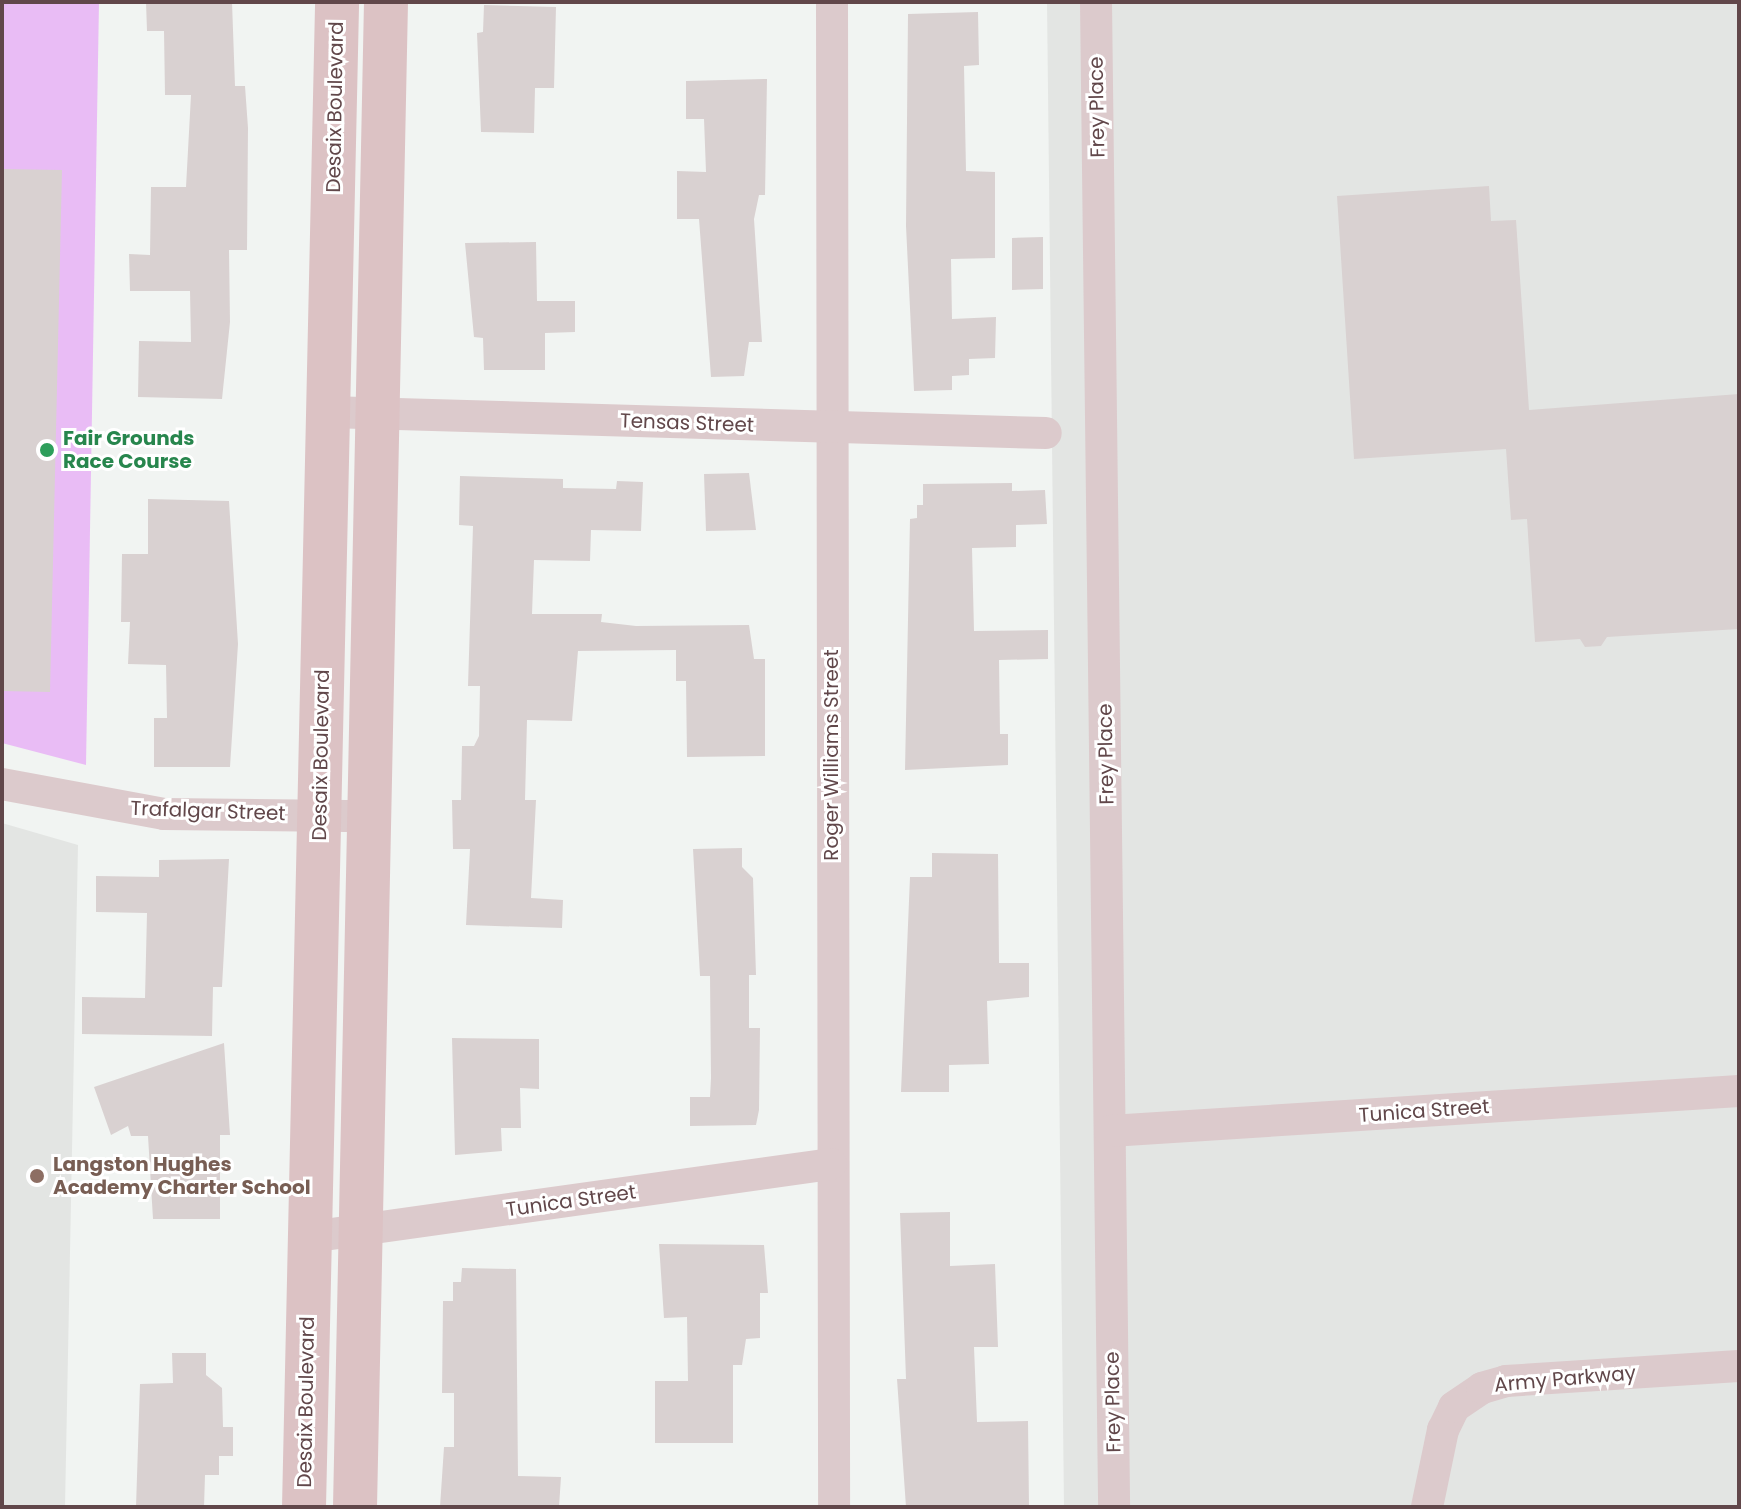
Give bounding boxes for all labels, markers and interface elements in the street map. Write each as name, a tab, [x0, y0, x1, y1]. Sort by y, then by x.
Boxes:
street label: Desaix Boulevard	[322, 21, 348, 193]
street label: Frey Place	[1084, 56, 1110, 158]
street label: Tensas Street	[619, 409, 755, 437]
place label: Fair Grounds Race Course	[63, 426, 194, 473]
marker: Fair Grounds Race Course	[38, 441, 56, 459]
street label: Roger Williams Street	[819, 649, 843, 861]
street label: Desaix Boulevard	[308, 669, 334, 841]
street label: Frey Place	[1093, 703, 1119, 805]
street label: Trafalgar Street	[130, 796, 286, 826]
street label: Tunica Street	[1358, 1094, 1490, 1128]
place label: Langston Hughes Academy Charter School	[53, 1152, 311, 1199]
marker: Langston Hughes Academy Charter School	[28, 1167, 46, 1185]
street label: Tunica Street	[505, 1180, 637, 1222]
street label: Desaix Boulevard	[293, 1316, 319, 1488]
street label: Frey Place	[1100, 1351, 1126, 1453]
street label: Army Parkway	[1493, 1361, 1637, 1397]

